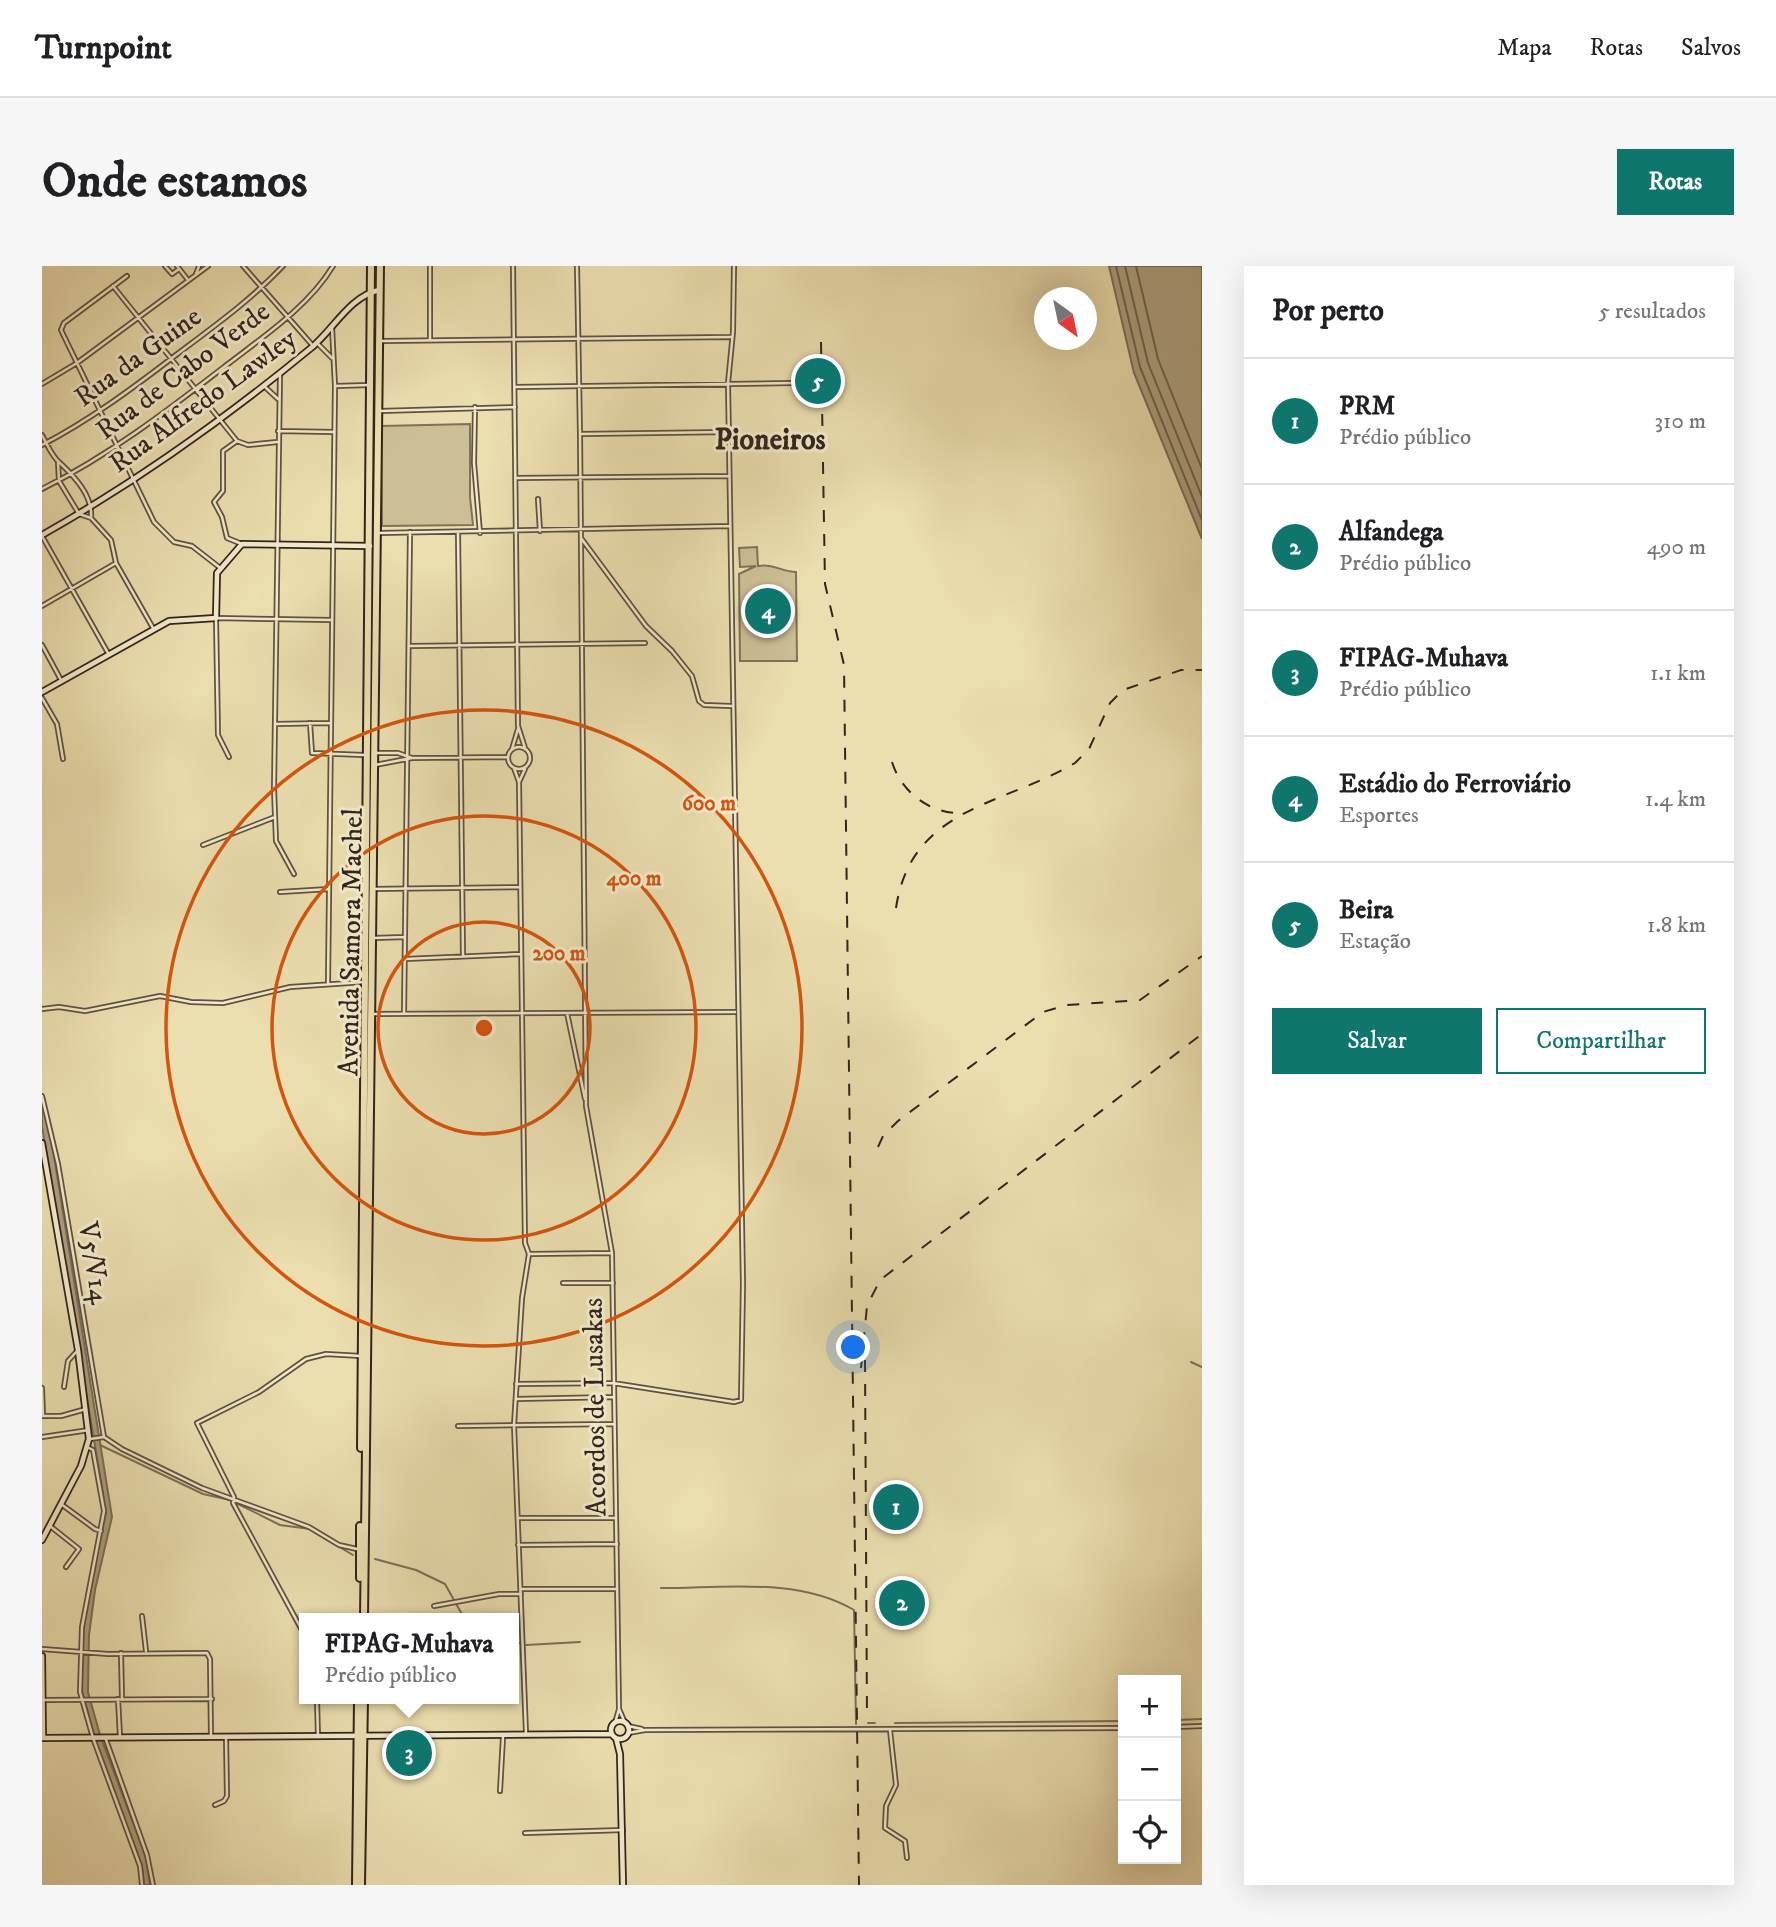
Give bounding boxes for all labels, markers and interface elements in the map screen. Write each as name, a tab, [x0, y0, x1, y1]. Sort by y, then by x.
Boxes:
text: Turnpoint	[35, 28, 172, 69]
text: Mapa	[1497, 33, 1552, 63]
text: Rotas	[1590, 33, 1643, 63]
text: Salvos	[1681, 33, 1741, 63]
button: Rotas	[1617, 149, 1734, 215]
text: Onde estamos	[42, 151, 307, 213]
north arrow	[1034, 287, 1097, 350]
text: Por perto	[1272, 293, 1384, 330]
street label: Rua de Cabo Verde	[89, 294, 277, 448]
text: 5 resultados	[1598, 297, 1706, 326]
street label: Rua da Guine	[68, 299, 208, 415]
street label: Rua Alfredo Lawley	[102, 321, 304, 481]
pin: 5	[795, 355, 841, 407]
text: PRM	[1339, 390, 1395, 423]
text: 1	[1291, 407, 1299, 436]
text: 310 m	[1654, 407, 1706, 436]
district label: Pioneiros	[714, 422, 826, 459]
text: Prédio público	[1339, 423, 1471, 452]
text: Alfandega	[1339, 516, 1444, 549]
text: 2	[1289, 533, 1301, 562]
text: 490 m	[1647, 533, 1706, 562]
text: Prédio público	[1339, 549, 1471, 578]
pin: 4	[745, 585, 791, 637]
text: FIPAG-Muhava	[1339, 642, 1508, 675]
text: 3	[1291, 659, 1299, 688]
text: 1.1 km	[1650, 659, 1706, 688]
text: Prédio público	[1339, 675, 1471, 704]
text: Estádio do Ferroviário	[1339, 768, 1571, 801]
text: 4	[1288, 785, 1302, 814]
text: 1.4 km	[1645, 785, 1706, 814]
text: 600 m	[682, 791, 736, 817]
text: Esportes	[1339, 801, 1419, 830]
street label: Avenida Samora Machel	[331, 807, 371, 1076]
text: 400 m	[607, 866, 662, 892]
text: Beira	[1339, 894, 1394, 927]
text: 5	[1289, 911, 1301, 940]
text: 1.8 km	[1647, 911, 1706, 940]
text: Estação	[1339, 927, 1411, 956]
text: 200 m	[532, 941, 586, 967]
button: Salvar	[1272, 1008, 1482, 1074]
button: Compartilhar	[1496, 1008, 1706, 1074]
centre of rings	[472, 1016, 496, 1040]
street label: V5/V14	[70, 1218, 118, 1308]
street label: Acordos de Lusakas	[576, 1298, 614, 1516]
your location	[836, 1330, 870, 1364]
pin: 1	[873, 1481, 919, 1533]
pin: 2	[879, 1577, 925, 1629]
popup	[299, 1613, 519, 1704]
text: FIPAG-Muhava	[324, 1628, 494, 1661]
text: Prédio público	[324, 1661, 457, 1690]
map controls	[1118, 1675, 1181, 1864]
button: +	[1118, 1675, 1181, 1738]
pin: 3	[386, 1727, 432, 1779]
button: −	[1118, 1738, 1181, 1801]
button: locate	[1118, 1801, 1181, 1864]

